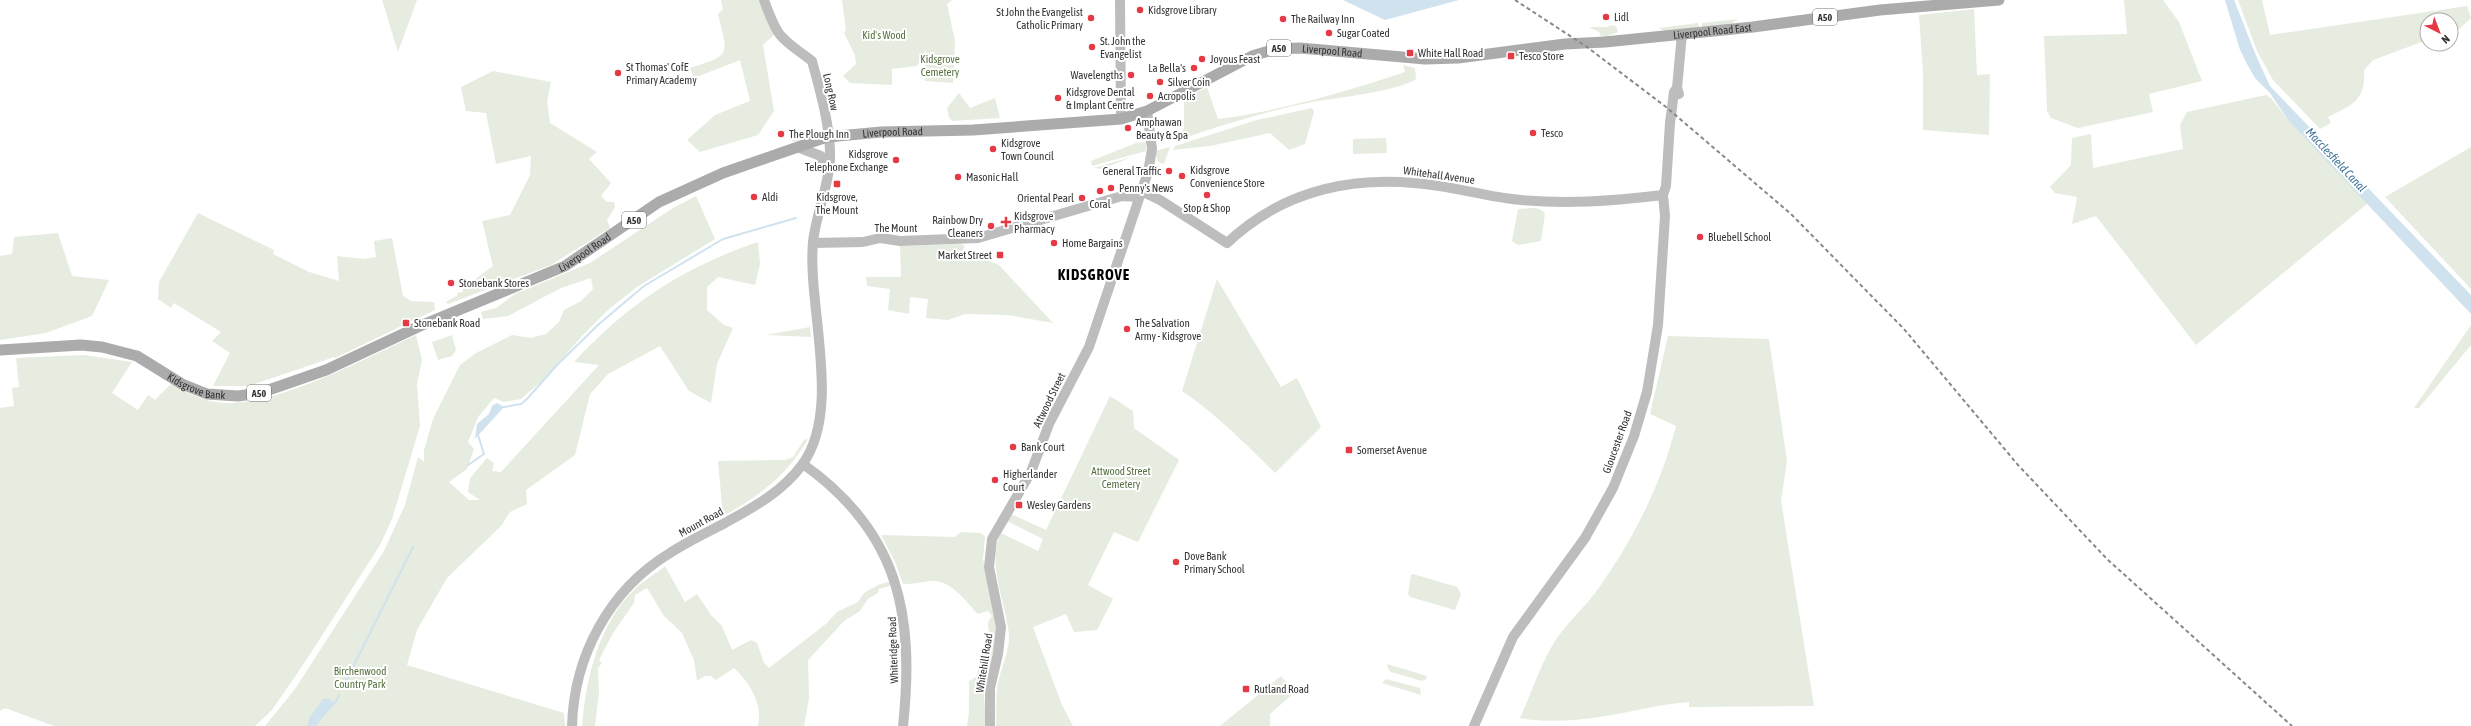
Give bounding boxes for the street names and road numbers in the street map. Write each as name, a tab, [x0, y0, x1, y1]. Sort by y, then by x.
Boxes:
road number: A50	[1813, 9, 1837, 25]
street label: Liverpool Road East	[1673, 21, 1752, 41]
road number: A50	[1267, 40, 1291, 56]
street label: Liverpool Road	[1302, 42, 1363, 59]
street label: Long Row	[821, 72, 841, 112]
street label: Liverpool Road	[862, 125, 923, 140]
street label: Whitehall Avenue	[1402, 164, 1476, 186]
road number: A50	[622, 212, 646, 228]
street label: The Mount	[875, 222, 917, 234]
street label: Liverpool Road	[557, 231, 613, 274]
street label: Kidsgrove Bank	[165, 370, 226, 401]
street label: Attwood Street	[1031, 371, 1067, 429]
road number: A50	[247, 385, 271, 401]
street label: Gloucester Road	[1600, 409, 1634, 475]
street label: Mount Road	[677, 505, 725, 539]
street label: Whiteridge Road	[886, 616, 900, 684]
street label: Whitehill Road	[973, 632, 995, 694]

